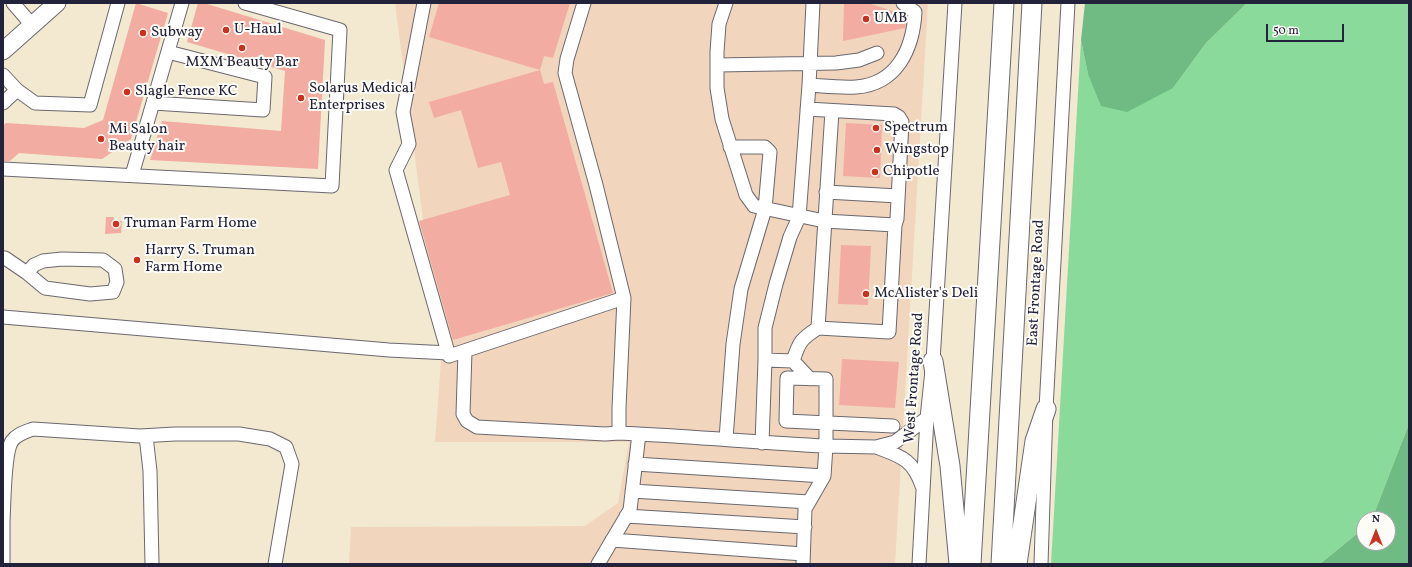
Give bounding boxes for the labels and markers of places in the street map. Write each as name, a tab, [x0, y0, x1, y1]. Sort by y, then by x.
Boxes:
place label: UMB	[874, 10, 907, 28]
marker: UMB	[861, 14, 871, 24]
place label: U-Haul	[234, 21, 282, 39]
place label: Subway	[151, 24, 203, 42]
marker: U-Haul	[221, 25, 231, 35]
marker: Subway	[138, 28, 148, 38]
marker: MXM Beauty Bar	[237, 43, 247, 53]
place label: MXM Beauty Bar	[186, 54, 298, 72]
place label: Solarus Medical Enterprises	[309, 80, 414, 115]
place label: Slagle Fence KC	[135, 83, 238, 101]
marker: Slagle Fence KC	[122, 87, 132, 97]
marker: Solarus Medical Enterprises	[296, 93, 306, 103]
place label: Spectrum	[884, 119, 948, 137]
place label: Mi Salon Beauty hair	[109, 121, 185, 156]
marker: Spectrum	[871, 123, 881, 133]
marker: Mi Salon Beauty hair	[96, 134, 106, 144]
place label: Wingstop	[885, 141, 949, 159]
marker: Wingstop	[872, 145, 882, 155]
place label: Chipotle	[883, 163, 940, 181]
marker: Chipotle	[870, 167, 880, 177]
place label: Truman Farm Home	[124, 215, 257, 233]
marker: Truman Farm Home	[111, 219, 121, 229]
place label: Harry S. Truman Farm Home	[145, 242, 255, 277]
marker: Harry S. Truman Farm Home	[132, 255, 142, 265]
place label: McAlister's Deli	[874, 285, 978, 303]
marker: McAlister's Deli	[861, 289, 871, 299]

